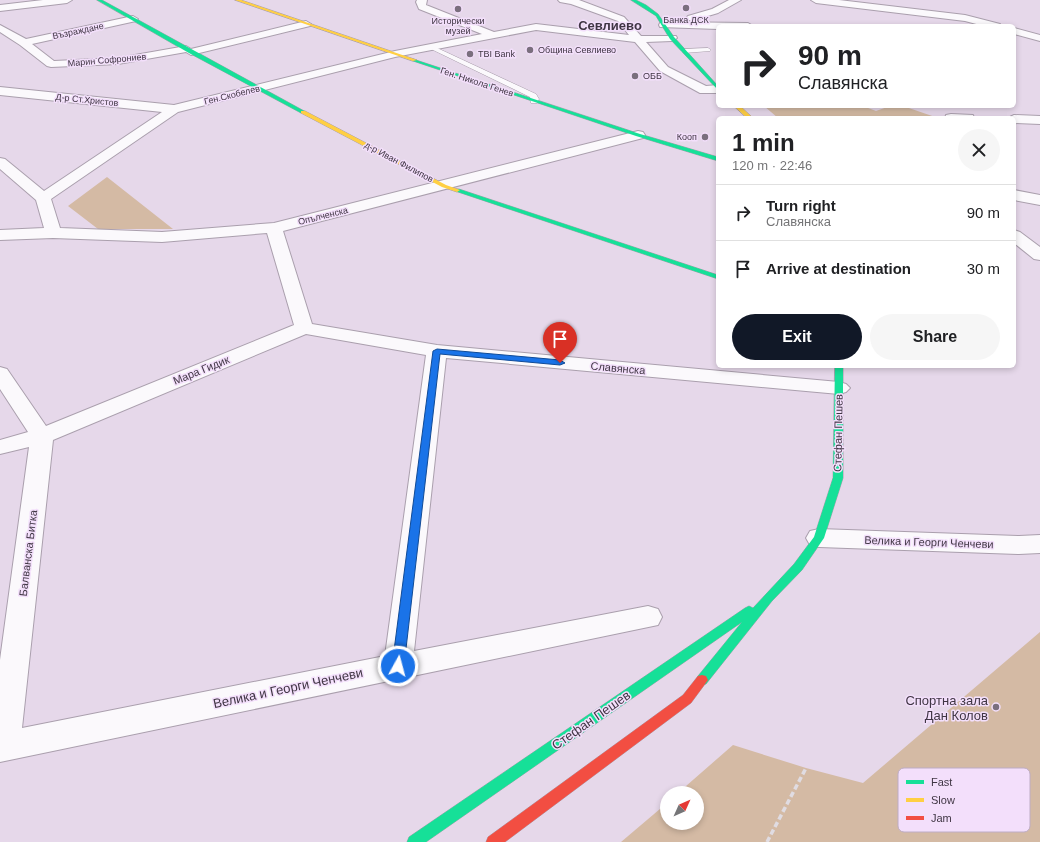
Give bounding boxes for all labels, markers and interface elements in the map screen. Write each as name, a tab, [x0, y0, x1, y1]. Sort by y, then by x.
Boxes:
marker: Банка ДСК	[681, 3, 691, 13]
marker: Исторически музей	[453, 4, 463, 14]
place label: Банка ДСК	[663, 15, 709, 25]
place label: Исторически музей	[431, 16, 485, 36]
district label: Севлиево	[578, 18, 642, 33]
street label: Възраждане	[52, 21, 104, 41]
icon: right	[732, 40, 784, 92]
text: 90 m	[798, 40, 862, 71]
marker: Община Севлиево	[525, 45, 535, 55]
place label: Община Севлиево	[538, 45, 616, 55]
marker: TBI Bank	[465, 49, 475, 59]
place label: TBI Bank	[478, 49, 516, 59]
street label: Марин Софрониев	[67, 52, 147, 68]
street label: Ген. Никола Генев	[439, 65, 515, 99]
marker: ОББ	[630, 71, 640, 81]
place label: ОББ	[643, 71, 662, 81]
text: Славянска	[798, 73, 888, 93]
street label: Ген.Скобелев	[203, 83, 261, 107]
street label: Д-р Ст.Христов	[55, 92, 119, 108]
text: 1 min	[732, 129, 795, 156]
button: close	[958, 129, 1000, 171]
place label: Кооп	[677, 132, 697, 142]
marker: Кооп	[700, 132, 710, 142]
street label: д-р Иван Филипов	[363, 140, 435, 184]
text: 120 m · 22:46	[732, 158, 812, 173]
text: Turn right	[766, 197, 836, 214]
icon: right	[732, 202, 754, 224]
text: 90 m	[967, 204, 1000, 221]
street label: Опълченска	[297, 205, 349, 227]
text: Славянска	[766, 214, 831, 229]
icon: arrive	[732, 258, 754, 280]
text: Arrive at destination	[766, 260, 911, 277]
text: 30 m	[967, 260, 1000, 277]
button: Exit	[732, 314, 862, 360]
button: Share	[870, 314, 1000, 360]
pin	[543, 322, 577, 363]
icon: arrive	[549, 328, 571, 350]
street label: Мара Гидик	[171, 353, 231, 387]
street label: Славянска	[590, 360, 647, 376]
street label: Стефан Пешев	[831, 394, 845, 472]
street label: Балванска Битка	[17, 508, 39, 597]
street label: Велика и Георги Ченчеви	[864, 534, 994, 550]
position arrow	[377, 645, 419, 687]
street label: Велика и Георги Ченчеви	[212, 665, 364, 711]
street label: Стефан Пешев	[549, 687, 633, 753]
place label: Спортна зала Дан Колов	[905, 693, 989, 723]
marker: Спортна зала Дан Колов	[991, 702, 1001, 712]
legend	[898, 768, 1030, 832]
text: Fast	[931, 776, 952, 788]
north arrow	[660, 786, 704, 830]
map controls	[660, 786, 704, 830]
text: Slow	[931, 794, 955, 806]
text: Jam	[931, 812, 952, 824]

